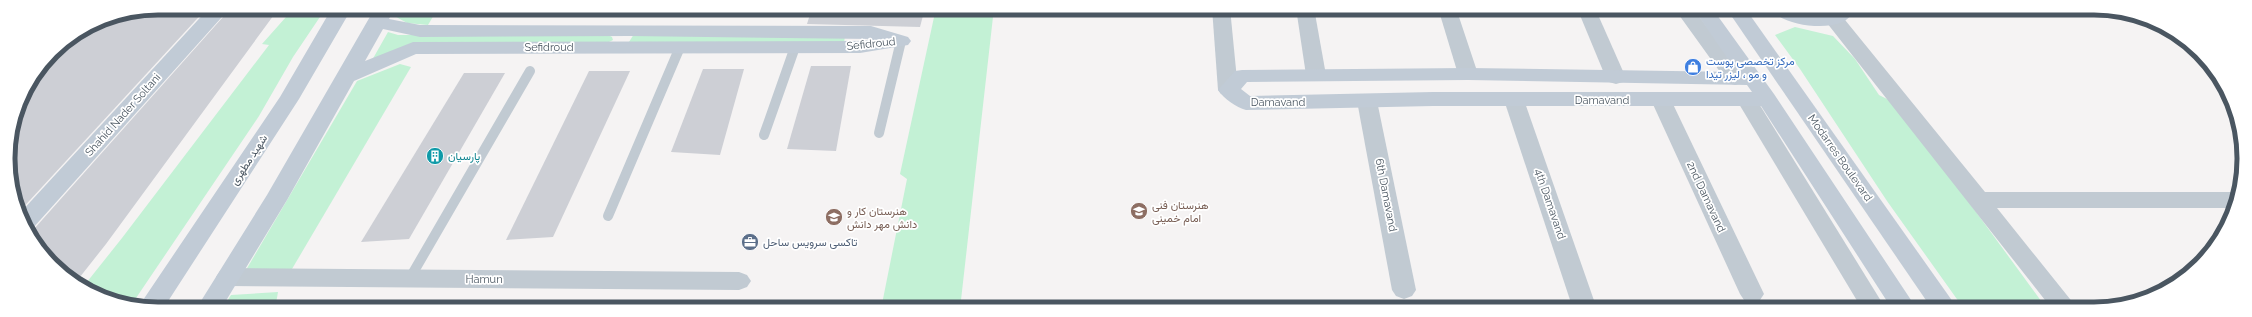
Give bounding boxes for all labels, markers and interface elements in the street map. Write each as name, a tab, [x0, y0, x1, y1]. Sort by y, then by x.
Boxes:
street label: Sefidroud	[846, 35, 896, 53]
street label: Sefidroud	[524, 41, 574, 54]
place label: مرکز تخصصی پوست و مو ، لیزر تیدا	[1706, 55, 1795, 81]
shop icon: مرکز تخصصی پوست و مو ، لیزر تیدا	[1683, 57, 1703, 77]
street label: Shahid Nader Soltani	[83, 71, 163, 159]
street label: Damavand	[1575, 94, 1630, 107]
street label: Damavand	[1251, 96, 1306, 109]
street label: Modarres Boulevard	[1805, 112, 1875, 204]
street label: شهید مطهری	[228, 132, 270, 188]
building icon: پارسیان	[425, 146, 445, 166]
place label: پارسیان	[448, 150, 480, 164]
street label: 6th Damavand	[1373, 157, 1399, 233]
street label: 2nd Damavand	[1684, 160, 1728, 235]
street label: 4th Damavand	[1532, 167, 1568, 241]
place label: هنرستان فنی امام خمینی	[1152, 199, 1209, 226]
school or university icon: هنرستان فنی امام خمینی	[1129, 201, 1149, 221]
place label: هنرستان کار و دانش مهر دانش	[847, 205, 917, 231]
school or university icon: هنرستان کار و دانش مهر دانش	[824, 207, 844, 227]
office icon: تاکسی سرویس ساحل	[740, 232, 760, 252]
place label: تاکسی سرویس ساحل	[763, 236, 858, 249]
street label: Hamun	[465, 273, 503, 286]

